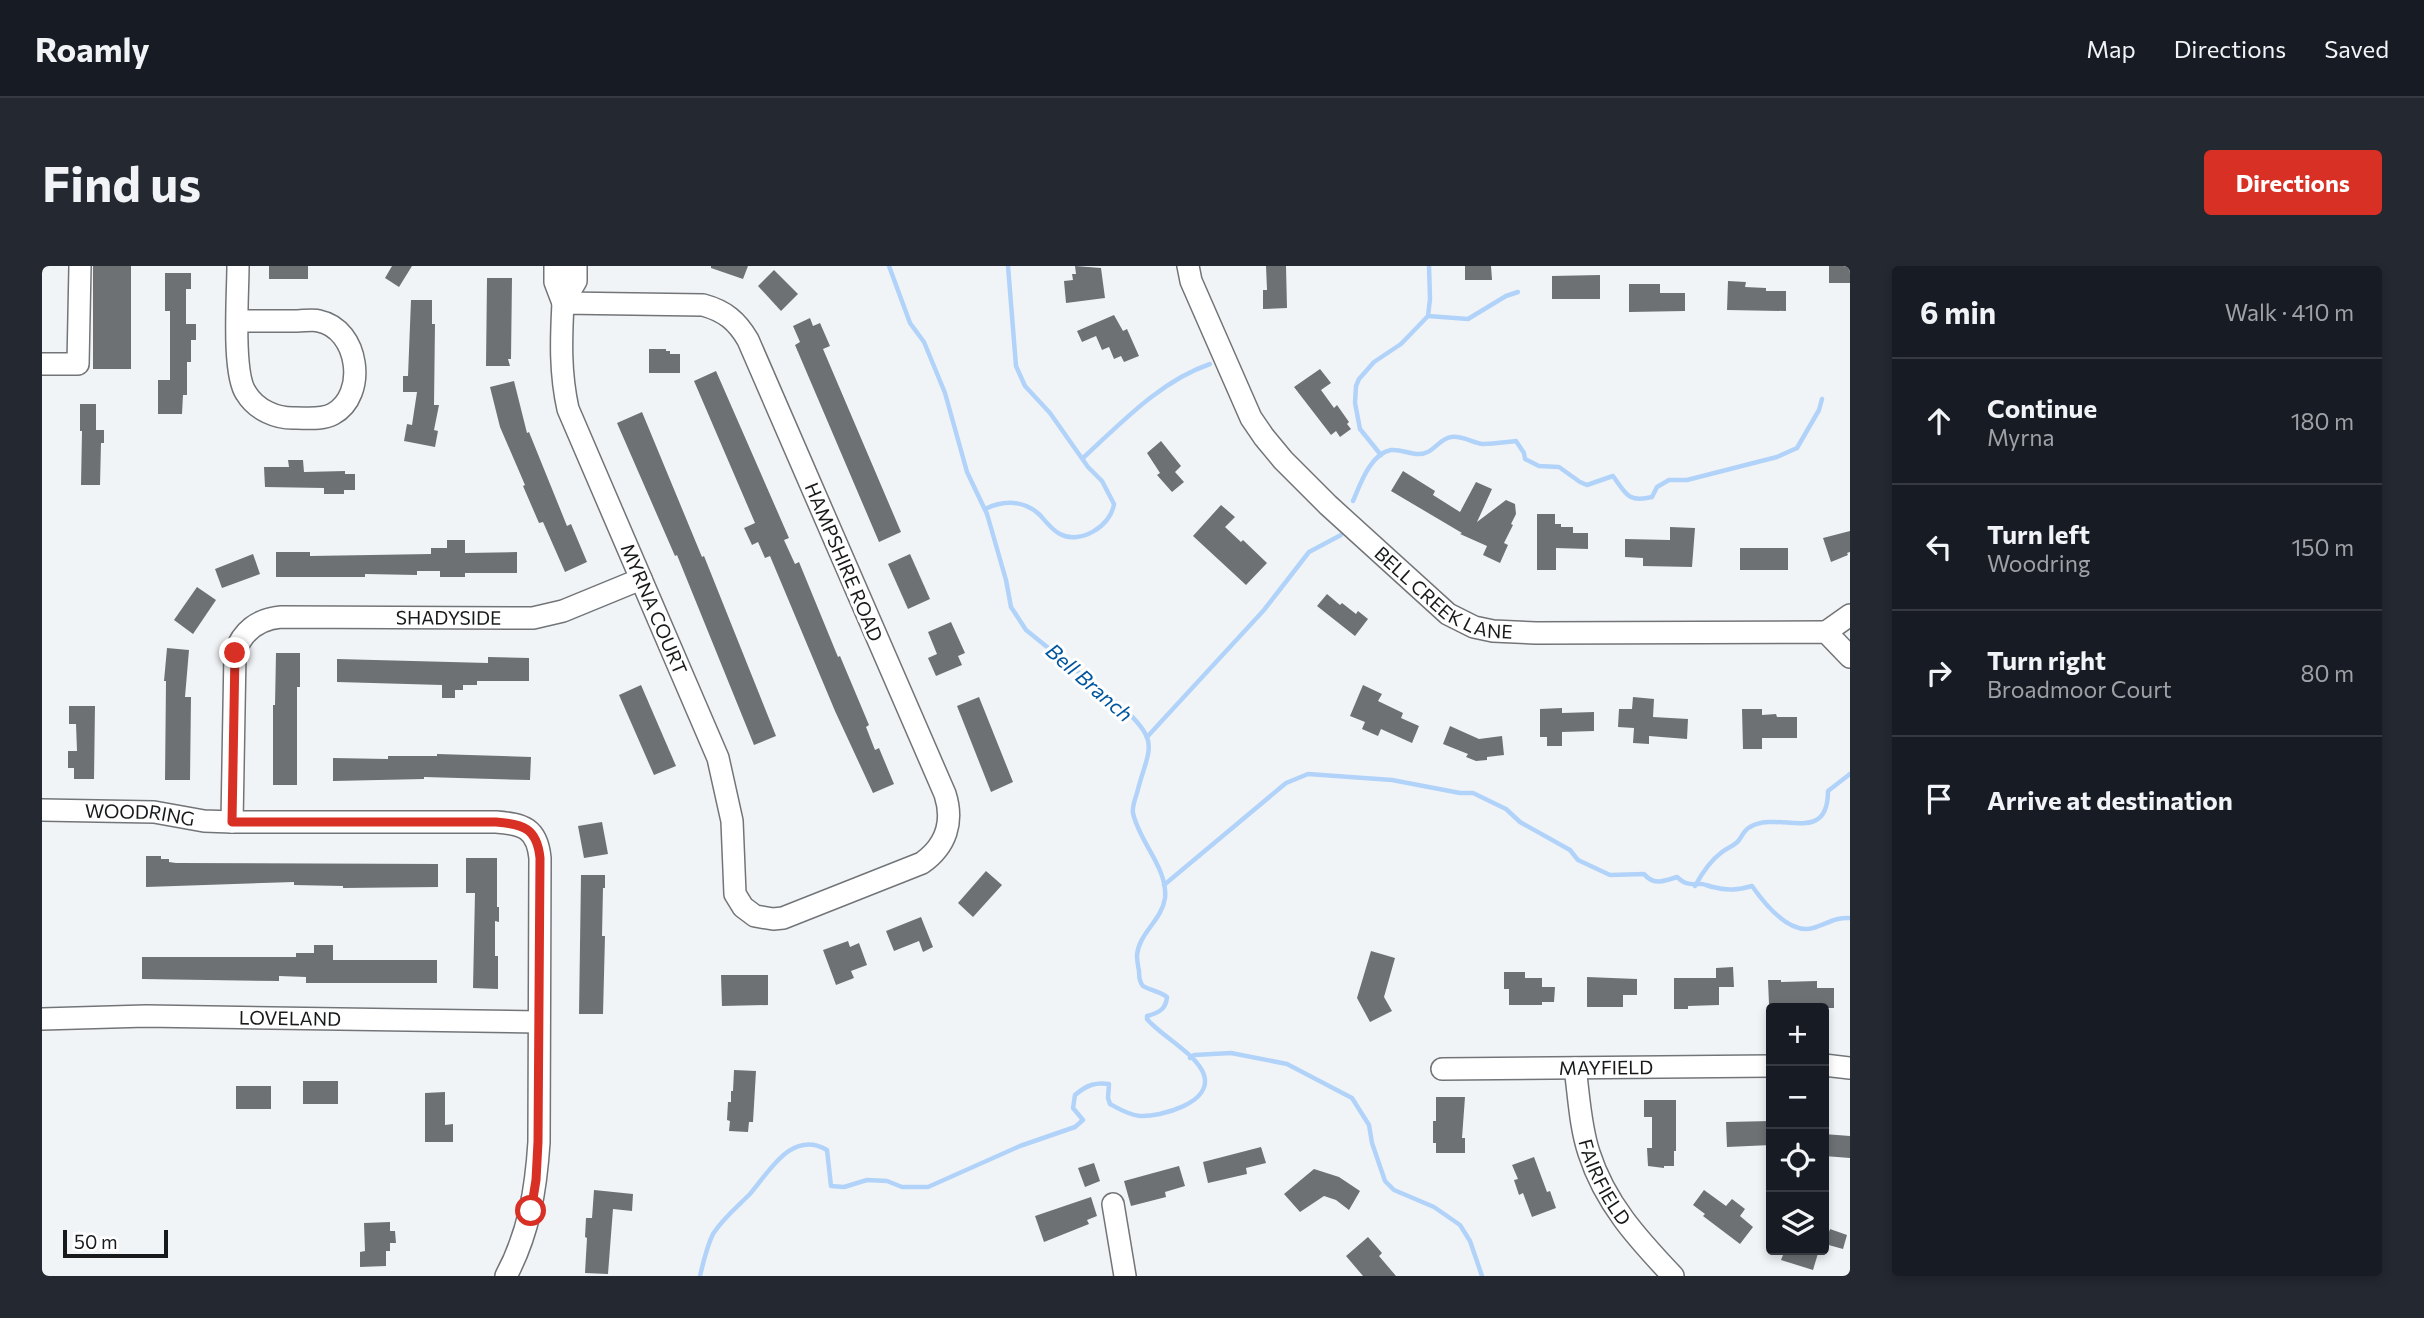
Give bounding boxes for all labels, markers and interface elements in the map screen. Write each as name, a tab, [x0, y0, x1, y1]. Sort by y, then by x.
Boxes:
text: Roamly	[35, 28, 150, 69]
text: Map	[2086, 34, 2136, 63]
text: Directions	[2174, 34, 2286, 63]
text: Saved	[2324, 34, 2389, 63]
button: Directions	[2204, 150, 2382, 215]
text: Find us	[42, 152, 201, 212]
text: 6 min	[1920, 293, 1996, 330]
text: Walk · 410 m	[2225, 298, 2354, 326]
text: Continue	[1987, 392, 2097, 423]
icon: ahead	[1920, 402, 1958, 440]
text: 180 m	[2291, 407, 2354, 435]
text: Myrna	[1987, 423, 2055, 451]
street label: HAMPSHIRE ROAD	[801, 479, 888, 645]
text: Turn left	[1987, 518, 2090, 549]
icon: left	[1920, 528, 1958, 566]
text: 150 m	[2291, 533, 2354, 561]
street label: MYRNA COURT	[616, 540, 692, 678]
street label: BELL CREEK LANE	[1370, 541, 1513, 643]
text: Woodring	[1987, 549, 2090, 577]
street label: SHADYSIDE	[396, 605, 501, 629]
route end	[219, 637, 250, 668]
water label: Bell Branch	[1042, 637, 1138, 726]
text: Turn right	[1987, 644, 2106, 675]
icon: right	[1920, 654, 1958, 692]
text: 80 m	[2301, 659, 2354, 687]
text: Broadmoor Court	[1987, 675, 2172, 703]
icon: arrive	[1920, 780, 1958, 818]
text: Arrive at destination	[1987, 784, 2233, 815]
street label: WOODRING	[85, 799, 197, 830]
map controls	[1766, 1003, 1829, 1255]
button: +	[1766, 1003, 1829, 1066]
street label: LOVELAND	[239, 1005, 341, 1030]
street label: MAYFIELD	[1559, 1055, 1653, 1079]
button: −	[1766, 1066, 1829, 1129]
button: locate	[1766, 1129, 1829, 1192]
street label: FAIRFIELD	[1574, 1136, 1636, 1229]
button: layers	[1766, 1192, 1829, 1255]
route start	[515, 1195, 546, 1226]
scale bar	[63, 1227, 168, 1259]
text: 50 m	[74, 1230, 118, 1253]

